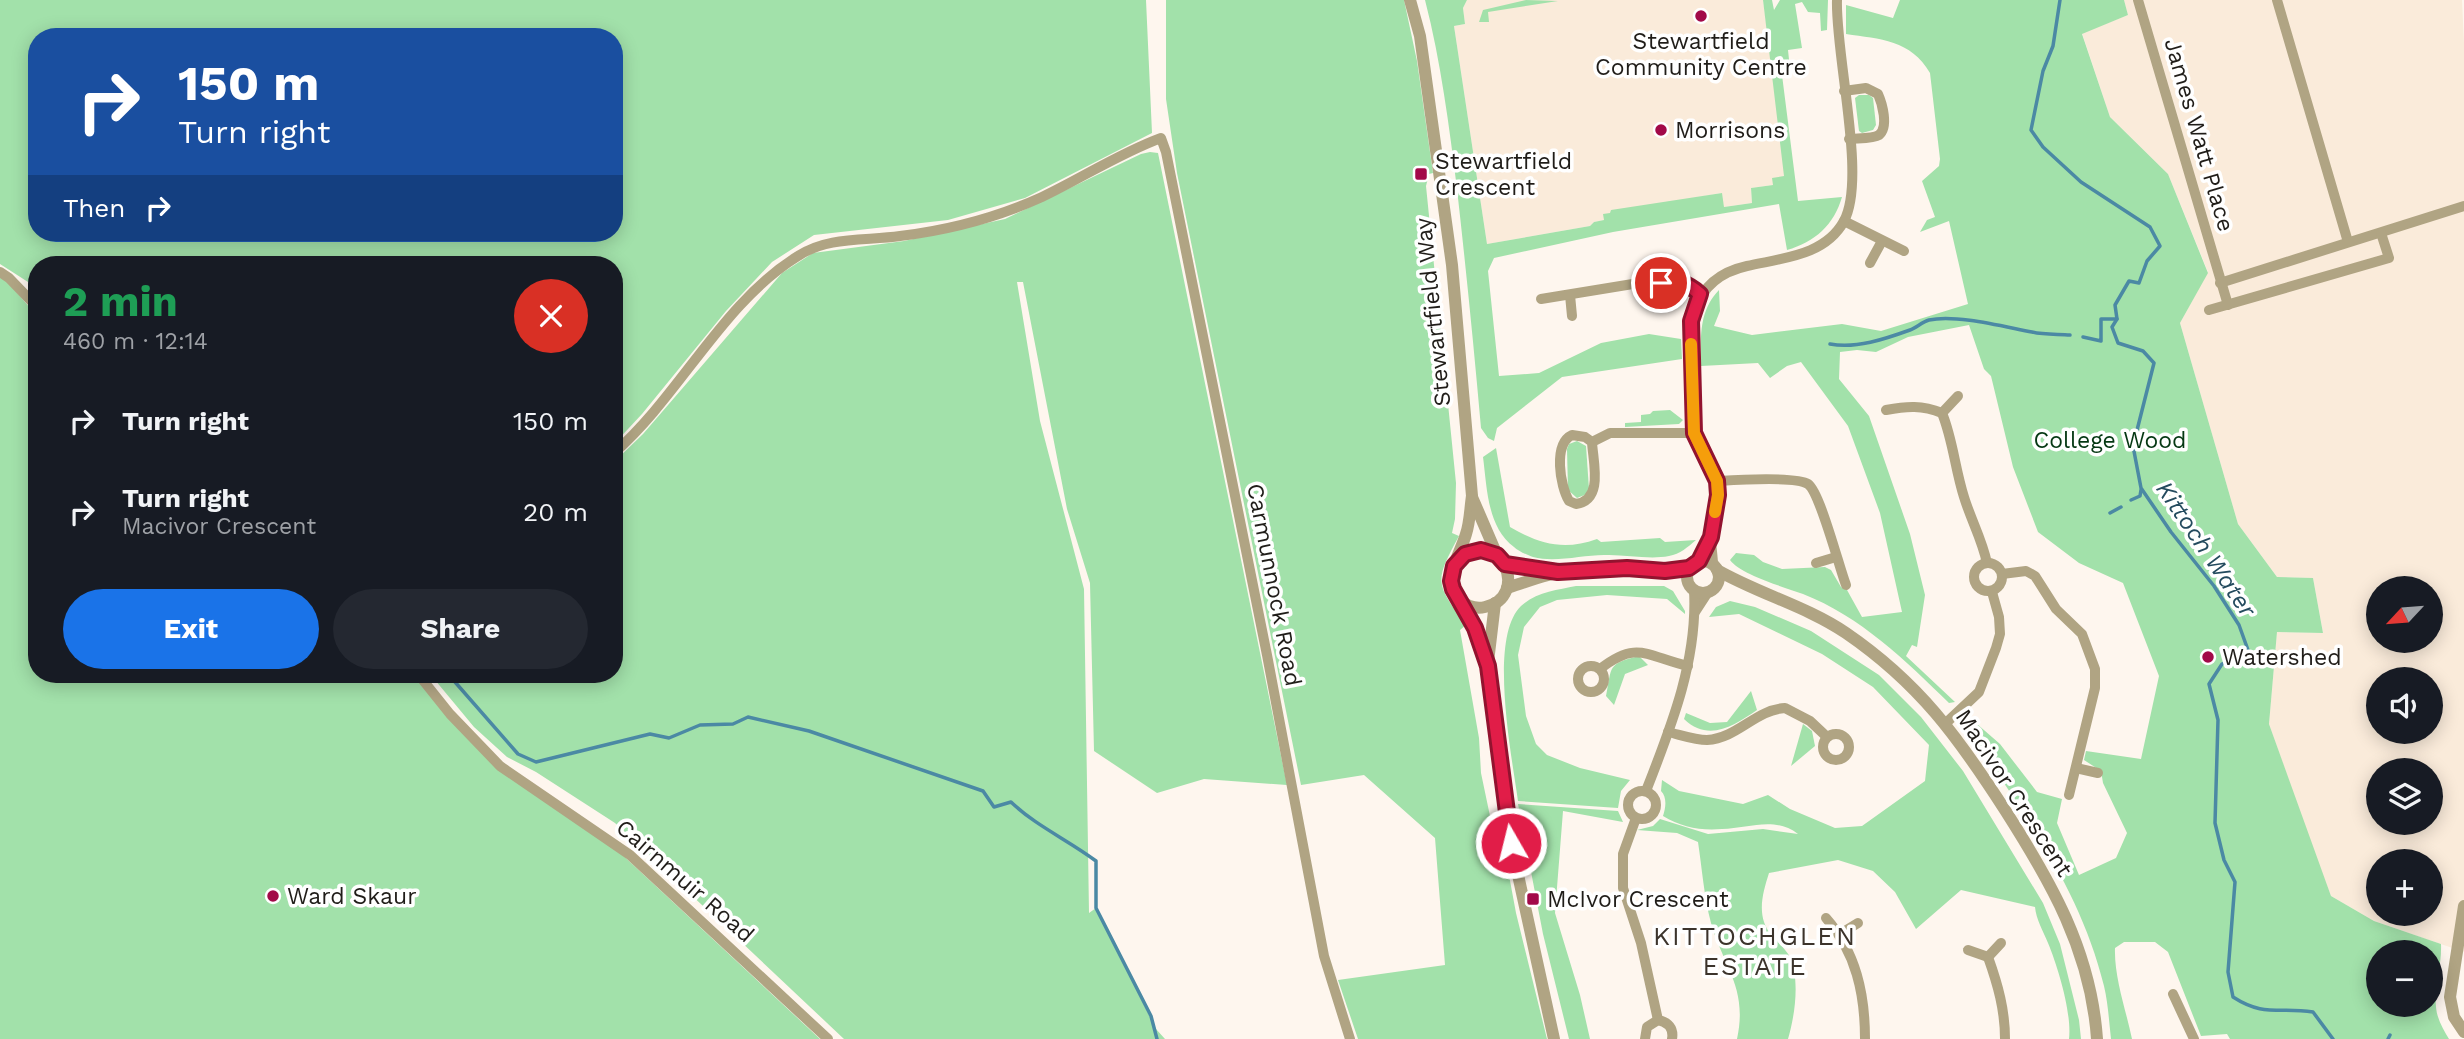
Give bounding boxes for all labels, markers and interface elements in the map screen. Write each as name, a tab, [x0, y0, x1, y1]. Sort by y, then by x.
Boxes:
marker: Stewartfield Community Centre	[1693, 8, 1709, 24]
place label: Stewartfield Community Centre	[1595, 28, 1807, 81]
street label: James Watt Place	[2158, 35, 2240, 235]
text: 150 m	[178, 54, 319, 112]
icon: right	[63, 56, 154, 147]
text: Turn right	[178, 113, 330, 151]
place label: Morrisons	[1675, 117, 1785, 144]
marker: Morrisons	[1653, 122, 1669, 138]
place label: Stewartfield Crescent	[1435, 148, 1572, 201]
marker: Stewartfield Crescent	[1413, 166, 1429, 182]
icon: right	[139, 189, 177, 227]
text: Then	[63, 193, 125, 223]
street label: Stewartfield Way	[1410, 216, 1456, 408]
pin	[1631, 253, 1691, 313]
icon: arrive	[1642, 264, 1680, 302]
text: 2 min	[63, 277, 178, 326]
button: close	[514, 279, 588, 353]
text: 460 m · 12:14	[63, 328, 208, 355]
icon: right	[63, 402, 101, 440]
text: Turn right	[122, 406, 249, 436]
text: 150 m	[513, 406, 588, 436]
park label: College Wood	[2033, 427, 2187, 454]
water label: Kittoch Water	[2150, 476, 2263, 624]
street label: Carmunnock Road	[1241, 481, 1307, 689]
text: Turn right	[122, 483, 249, 513]
icon: right	[63, 493, 101, 531]
text: 20 m	[523, 497, 588, 527]
text: Macivor Crescent	[122, 513, 316, 540]
north arrow	[2366, 576, 2443, 653]
map controls	[2366, 576, 2443, 1017]
button: Exit	[63, 589, 319, 669]
button: Share	[333, 589, 588, 669]
place label: Watershed	[2222, 644, 2342, 671]
marker: Watershed	[2200, 649, 2216, 665]
button: sound	[2366, 667, 2443, 744]
street label: Macivor Crescent	[1950, 704, 2078, 882]
button: layers	[2366, 758, 2443, 835]
position arrow	[1474, 806, 1548, 880]
street label: Cairnmuir Road	[611, 814, 759, 948]
button: +	[2366, 849, 2443, 926]
place label: Ward Skaur	[287, 883, 417, 910]
place label: McIvor Crescent	[1547, 886, 1729, 913]
marker: Ward Skaur	[265, 888, 281, 904]
marker: McIvor Crescent	[1525, 891, 1541, 907]
district label: KITTOCHGLEN ESTATE	[1653, 921, 1857, 981]
button: −	[2366, 940, 2443, 1017]

